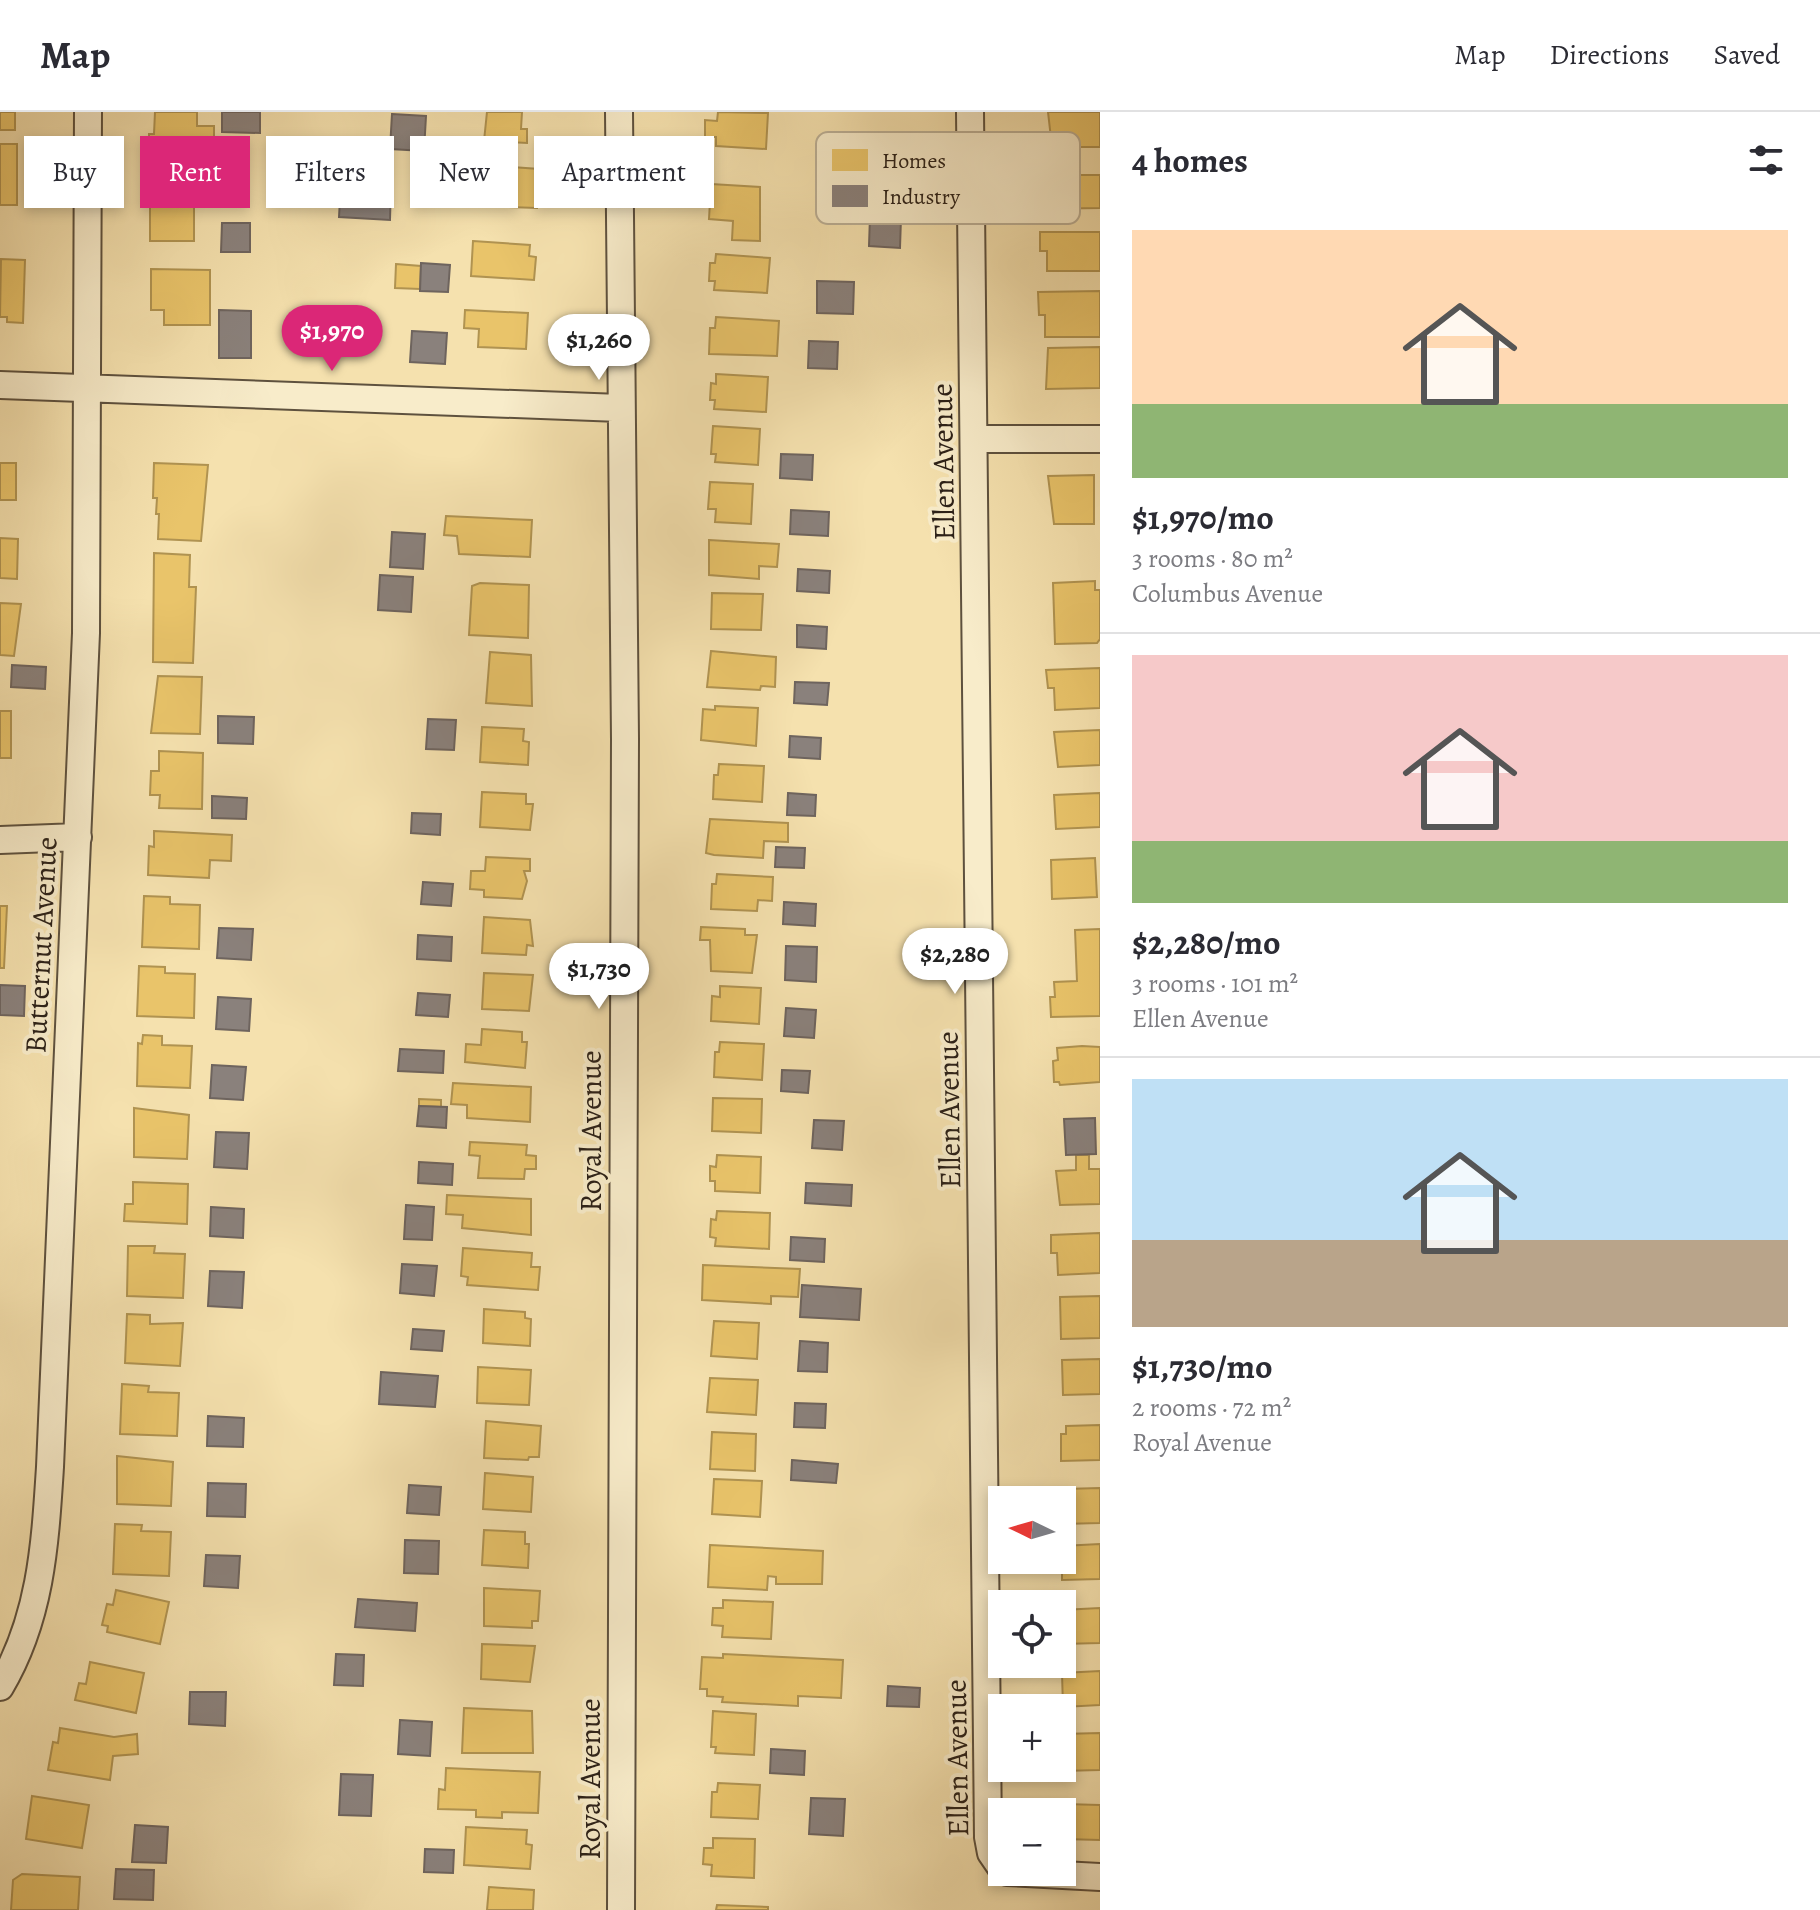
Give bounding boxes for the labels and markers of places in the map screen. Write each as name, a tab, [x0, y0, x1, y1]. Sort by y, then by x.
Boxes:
pin: $1,970	[267, 305, 397, 373]
pin: $1,260	[534, 314, 664, 382]
pin: $2,280	[890, 928, 1020, 996]
pin: $1,730	[534, 943, 664, 1011]

